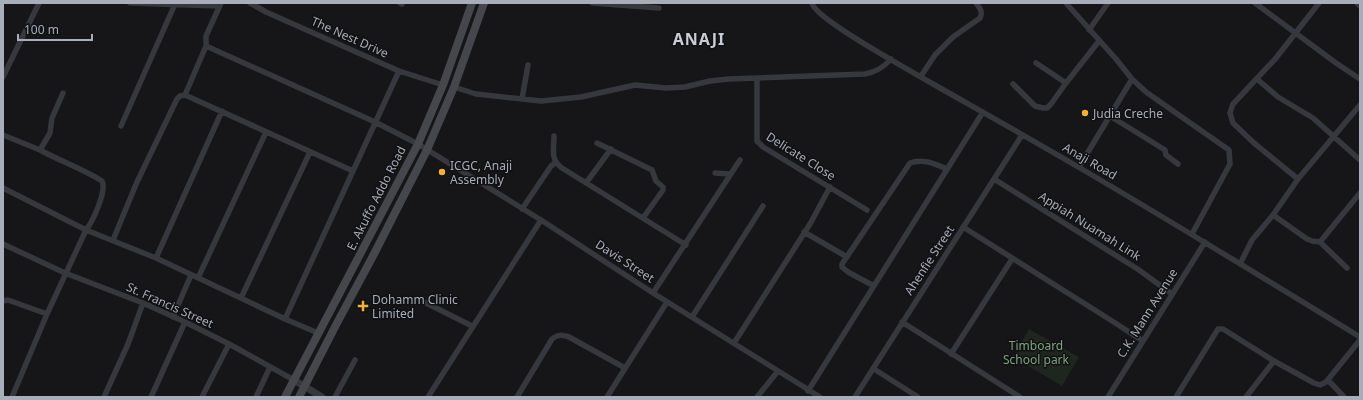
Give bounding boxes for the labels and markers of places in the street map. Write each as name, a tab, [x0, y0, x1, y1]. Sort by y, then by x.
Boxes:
place label: Judia Creche	[1092, 105, 1163, 122]
marker: Judia Creche	[1080, 108, 1090, 118]
place label: ICGC, Anaji Assembly	[450, 157, 512, 188]
marker: ICGC, Anaji Assembly	[437, 167, 447, 177]
place label: Dohamm Clinic Limited	[372, 291, 458, 322]
marker: Dohamm Clinic Limited	[357, 300, 369, 312]

